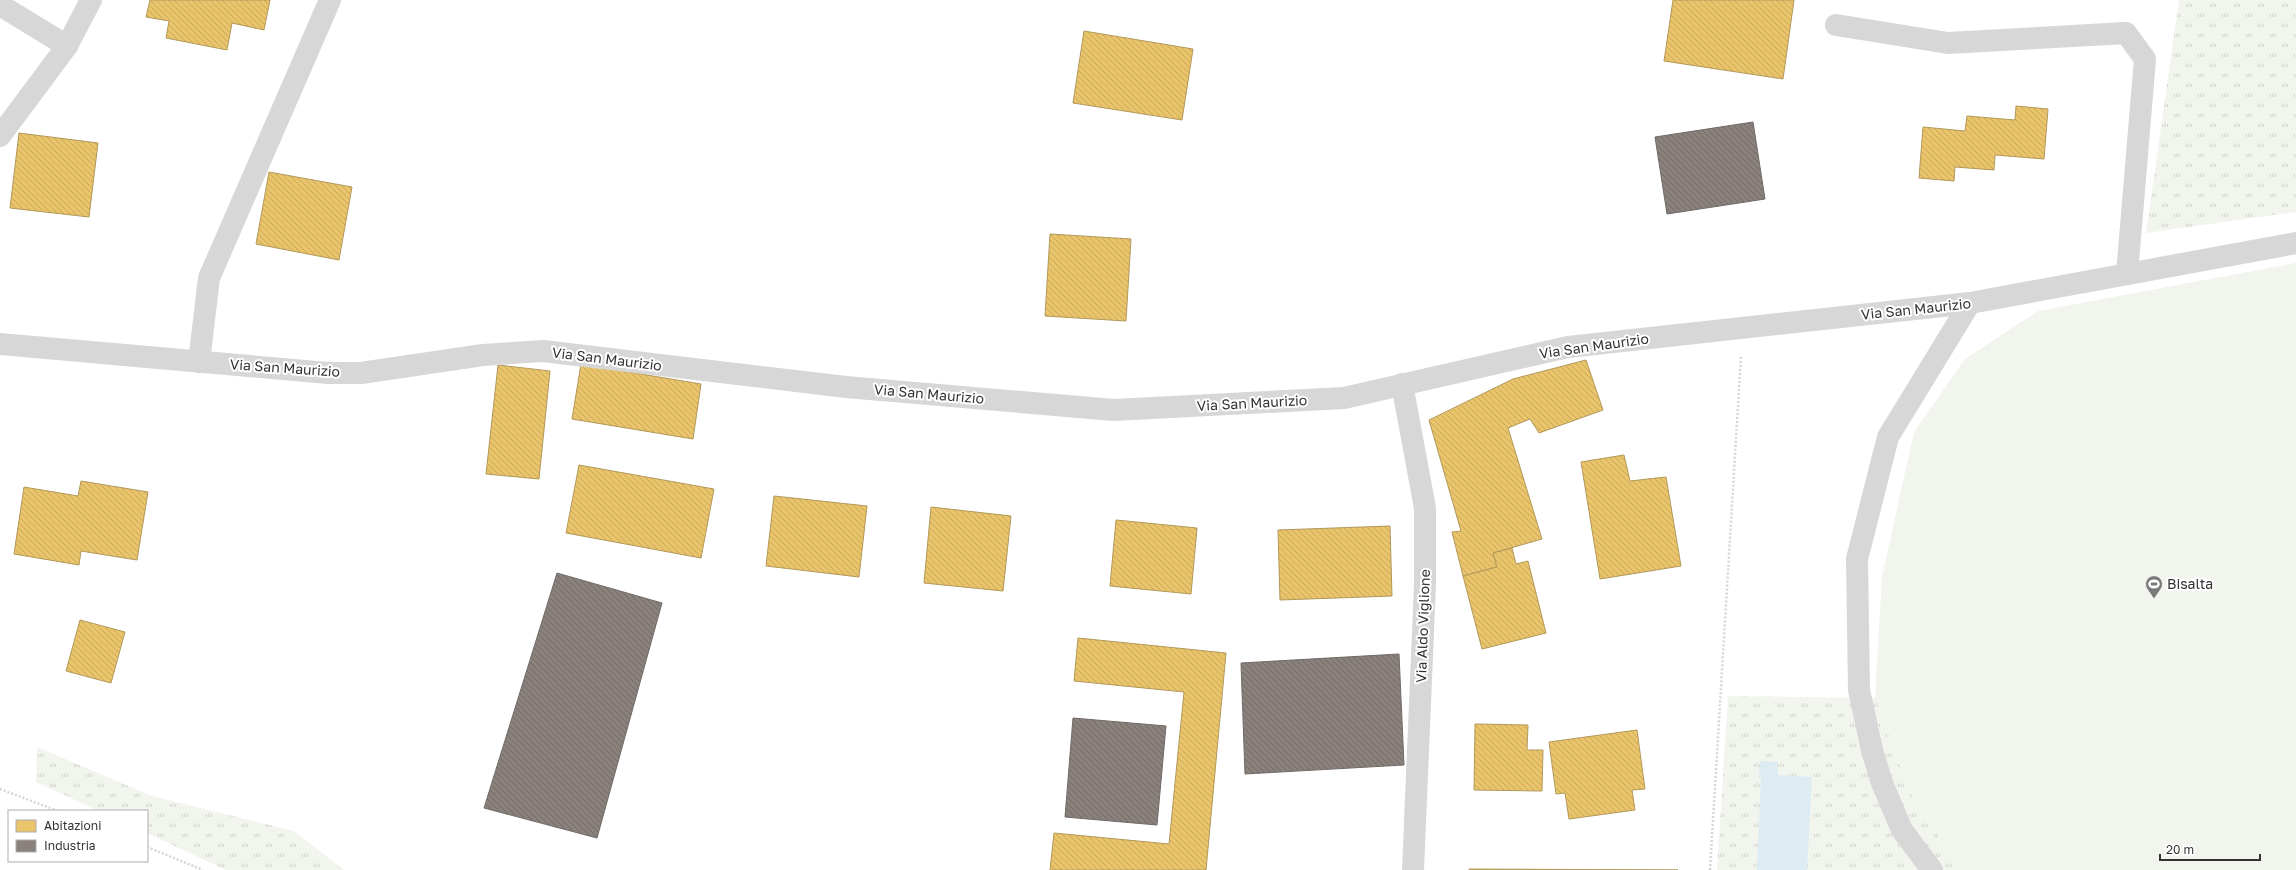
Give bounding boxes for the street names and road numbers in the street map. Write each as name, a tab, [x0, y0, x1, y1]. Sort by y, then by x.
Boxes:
street label: Via San Maurizio	[1860, 294, 1972, 323]
street label: Via San Maurizio	[1538, 329, 1650, 362]
street label: Via San Maurizio	[551, 343, 663, 374]
street label: Via San Maurizio	[229, 355, 341, 380]
street label: Via San Maurizio	[873, 380, 985, 407]
street label: Via San Maurizio	[1196, 391, 1308, 414]
street label: Via Aldo Viglione	[1412, 569, 1433, 683]

